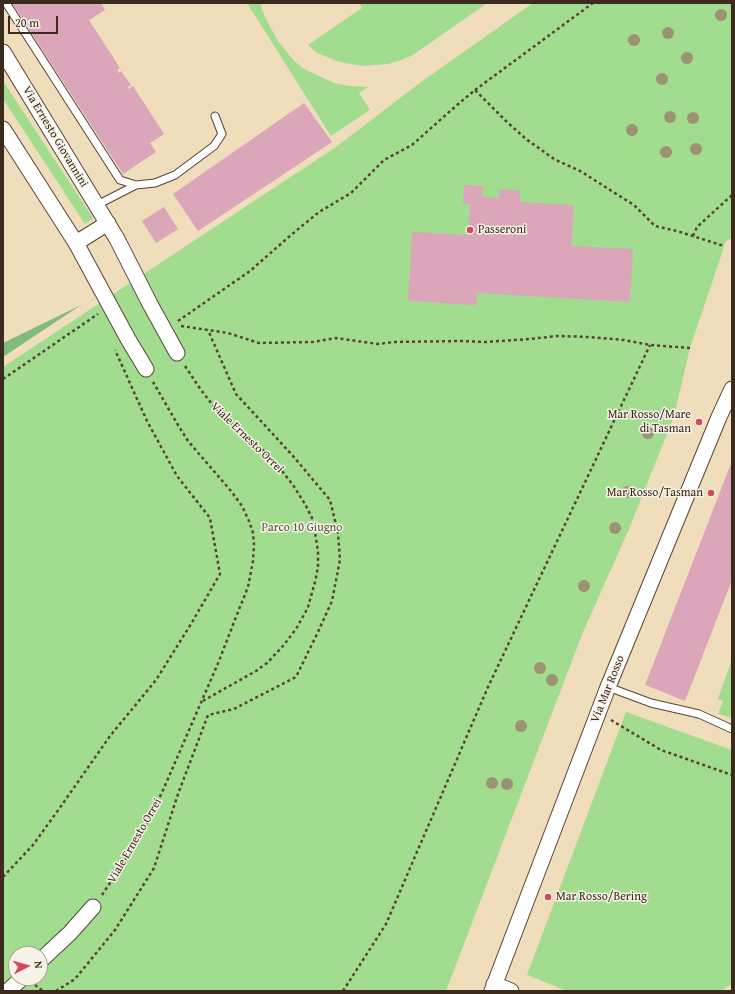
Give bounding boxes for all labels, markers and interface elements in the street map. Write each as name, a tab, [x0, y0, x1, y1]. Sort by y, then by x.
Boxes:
scale bar	[10, 8, 60, 34]
text: 20 m	[15, 14, 39, 31]
street label: Via Ernesto Giovannini	[19, 84, 91, 190]
place label: Passeroni	[478, 223, 526, 237]
marker: Passeroni	[465, 225, 475, 235]
street label: Viale Ernesto Orrei	[208, 400, 286, 476]
place label: Mar Rosso/Mare di Tasman	[608, 408, 691, 436]
marker: Mar Rosso/Mare di Tasman	[694, 417, 704, 427]
place label: Mar Rosso/Tasman	[607, 486, 703, 500]
marker: Mar Rosso/Tasman	[706, 488, 716, 498]
park label: Parco 10 Giugno	[262, 521, 342, 535]
street label: Via Mar Rosso	[588, 653, 628, 725]
street label: Viale Ernesto Orrei	[105, 796, 165, 886]
place label: Mar Rosso/Bering	[556, 890, 647, 904]
marker: Mar Rosso/Bering	[543, 892, 553, 902]
north arrow	[8, 946, 48, 986]
text: N	[31, 960, 47, 969]

